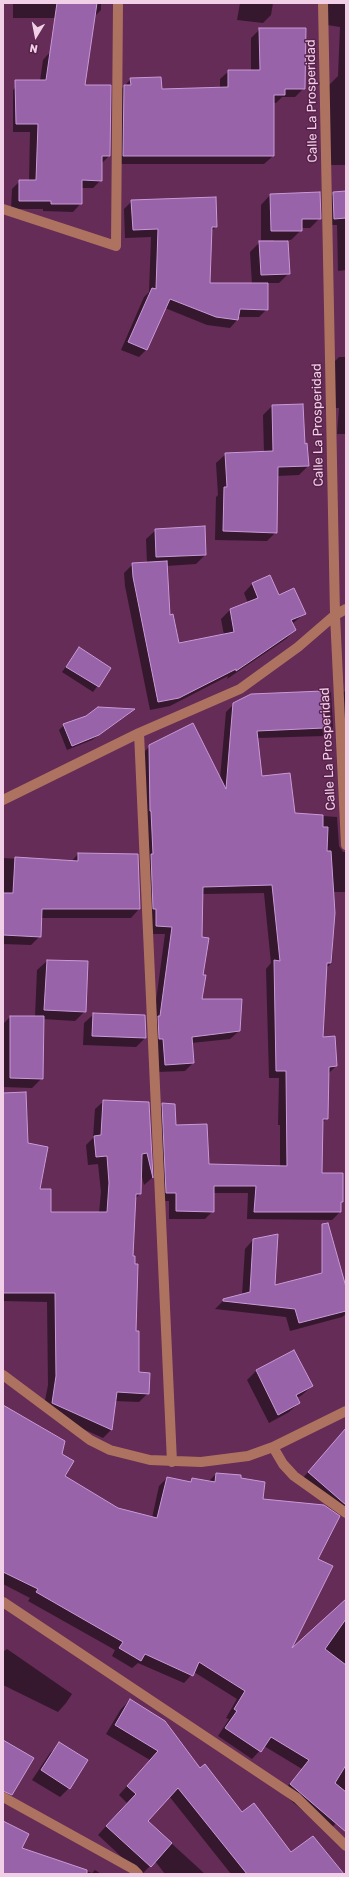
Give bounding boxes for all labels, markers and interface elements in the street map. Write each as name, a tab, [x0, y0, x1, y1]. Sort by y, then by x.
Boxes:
north arrow	[16, 16, 56, 56]
street label: Calle La Prosperidad	[303, 39, 321, 163]
text: N	[29, 41, 39, 55]
street label: Calle La Prosperidad	[309, 363, 327, 487]
street label: Calle La Prosperidad	[317, 687, 339, 811]

